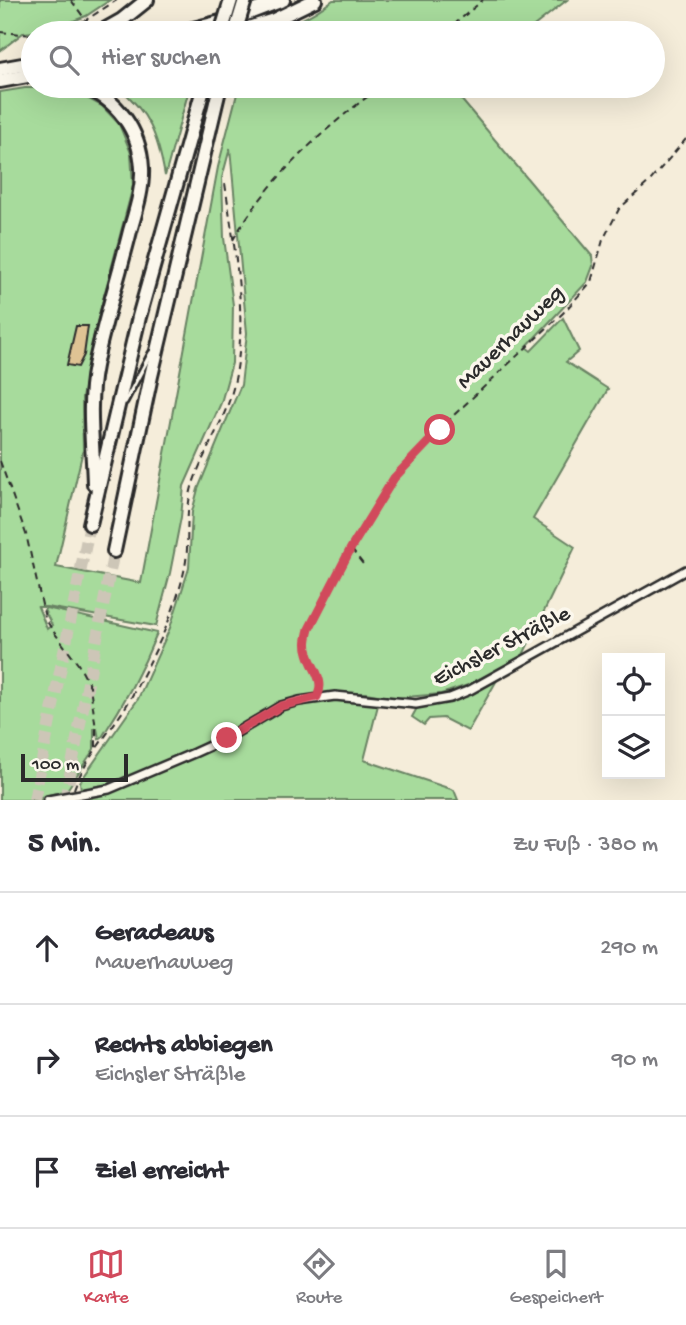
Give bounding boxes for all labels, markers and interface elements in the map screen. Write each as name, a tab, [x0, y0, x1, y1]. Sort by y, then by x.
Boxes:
search box	[21, 21, 665, 98]
icon: search	[45, 41, 83, 79]
text: Hier suchen	[101, 44, 221, 75]
street label: Mauerhauweg	[452, 280, 570, 396]
route start	[424, 414, 455, 445]
street label: Eichsler Sträßle	[429, 600, 576, 693]
map controls	[602, 653, 665, 779]
button: locate	[602, 653, 665, 716]
button: layers	[602, 716, 665, 779]
route end	[211, 722, 242, 753]
scale bar	[21, 751, 128, 783]
text: 100 m	[32, 754, 79, 777]
text: 5 Min.	[28, 828, 102, 863]
text: Zu Fuß · 380 m	[513, 832, 658, 859]
text: Geradeaus	[95, 919, 213, 950]
icon: ahead	[28, 929, 66, 967]
text: 290 m	[600, 935, 658, 962]
text: Mauerhauweg	[95, 950, 233, 977]
text: Rechts abbiegen	[95, 1031, 273, 1062]
icon: right	[28, 1041, 66, 1079]
text: 90 m	[612, 1047, 658, 1074]
text: Eichsler Sträßle	[95, 1062, 245, 1089]
icon: arrive	[28, 1153, 66, 1191]
text: Ziel erreicht	[95, 1157, 227, 1188]
tab: Karte	[84, 1245, 129, 1310]
tab: Route	[296, 1245, 342, 1310]
tab: Gespeichert	[509, 1245, 602, 1310]

